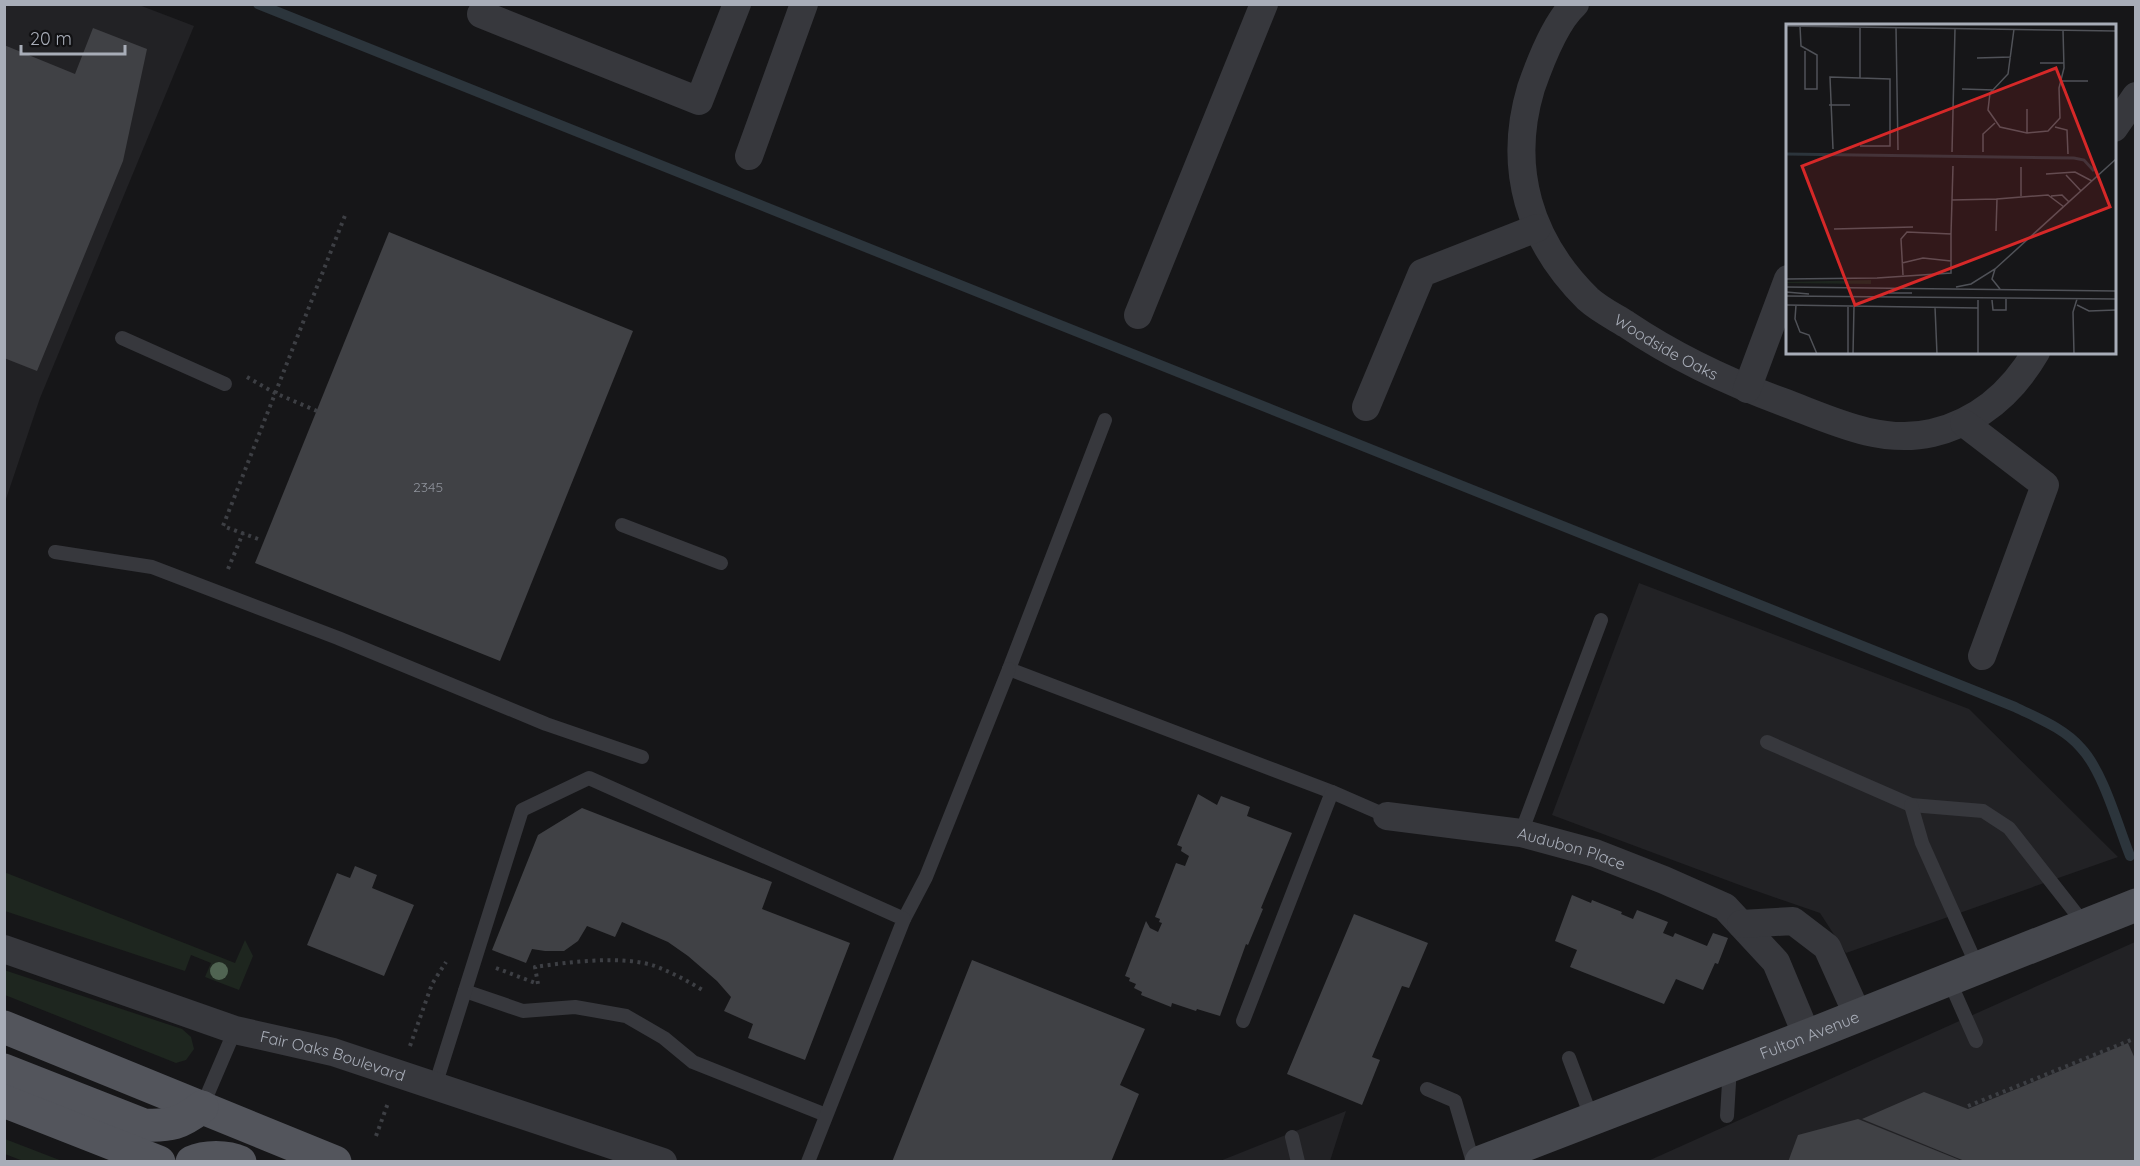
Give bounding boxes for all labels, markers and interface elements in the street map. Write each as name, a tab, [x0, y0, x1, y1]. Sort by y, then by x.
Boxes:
scale bar	[21, 18, 124, 56]
inset map	[1786, 24, 2116, 354]
text: 20 m	[30, 27, 72, 50]
street label: Woodside Oaks	[1611, 309, 1721, 384]
house number: 2345	[413, 478, 443, 496]
street label: Audubon Place	[1516, 823, 1629, 874]
street label: Fulton Avenue	[1757, 1006, 1862, 1063]
street label: Fair Oaks Boulevard	[258, 1026, 408, 1085]

